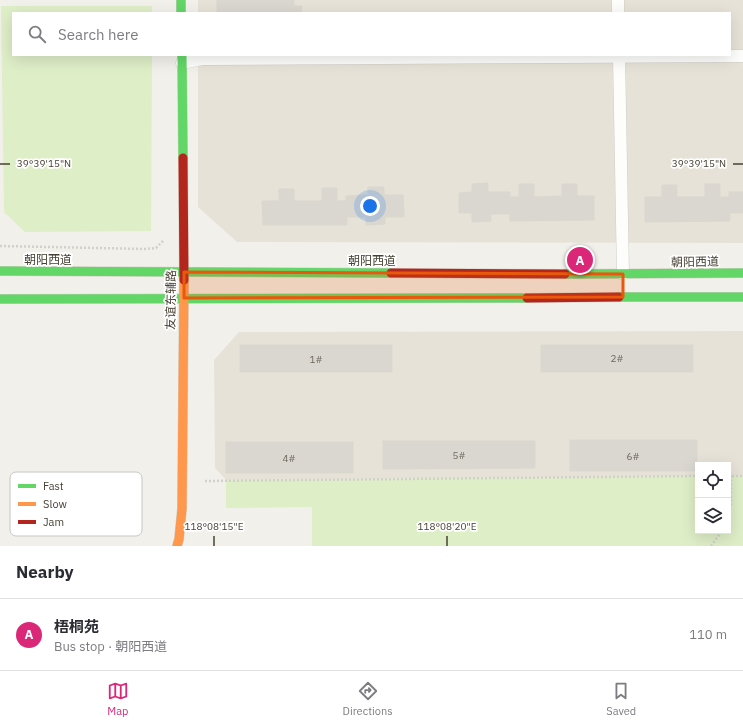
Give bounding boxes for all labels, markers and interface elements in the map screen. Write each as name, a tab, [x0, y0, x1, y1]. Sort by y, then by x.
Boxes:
search box	[12, 12, 731, 56]
icon: search	[26, 23, 48, 45]
text: Search here	[58, 25, 138, 44]
text: 39°39'15"N	[17, 157, 71, 170]
text: 39°39'15"N	[672, 157, 726, 170]
your location	[360, 196, 380, 216]
pin: A	[567, 245, 593, 275]
street label: 朝阳西道	[24, 252, 72, 267]
street label: 朝阳西道	[348, 253, 396, 268]
street label: 朝阳西道	[671, 254, 719, 269]
street label: 友谊东辅路	[162, 270, 179, 330]
house number: 2#	[610, 352, 624, 365]
house number: 1#	[309, 353, 323, 366]
house number: 5#	[452, 449, 466, 462]
house number: 6#	[626, 450, 640, 463]
house number: 4#	[282, 452, 296, 465]
map controls	[695, 462, 731, 534]
button: locate	[695, 462, 731, 498]
legend	[10, 472, 142, 536]
text: Fast	[43, 479, 64, 493]
text: Slow	[43, 497, 67, 511]
button: layers	[695, 498, 731, 534]
text: Jam	[43, 515, 64, 529]
text: 118°08'15"E	[184, 520, 244, 533]
text: 118°08'20"E	[417, 520, 477, 533]
text: Nearby	[16, 561, 74, 583]
text: 梧桐苑	[54, 617, 99, 636]
text: A	[25, 626, 33, 643]
text: 110 m	[689, 626, 727, 643]
text: Bus stop · 朝阳西道	[54, 638, 167, 655]
tab: Map	[107, 680, 129, 718]
tab: Directions	[343, 680, 393, 718]
tab: Saved	[606, 680, 636, 718]

